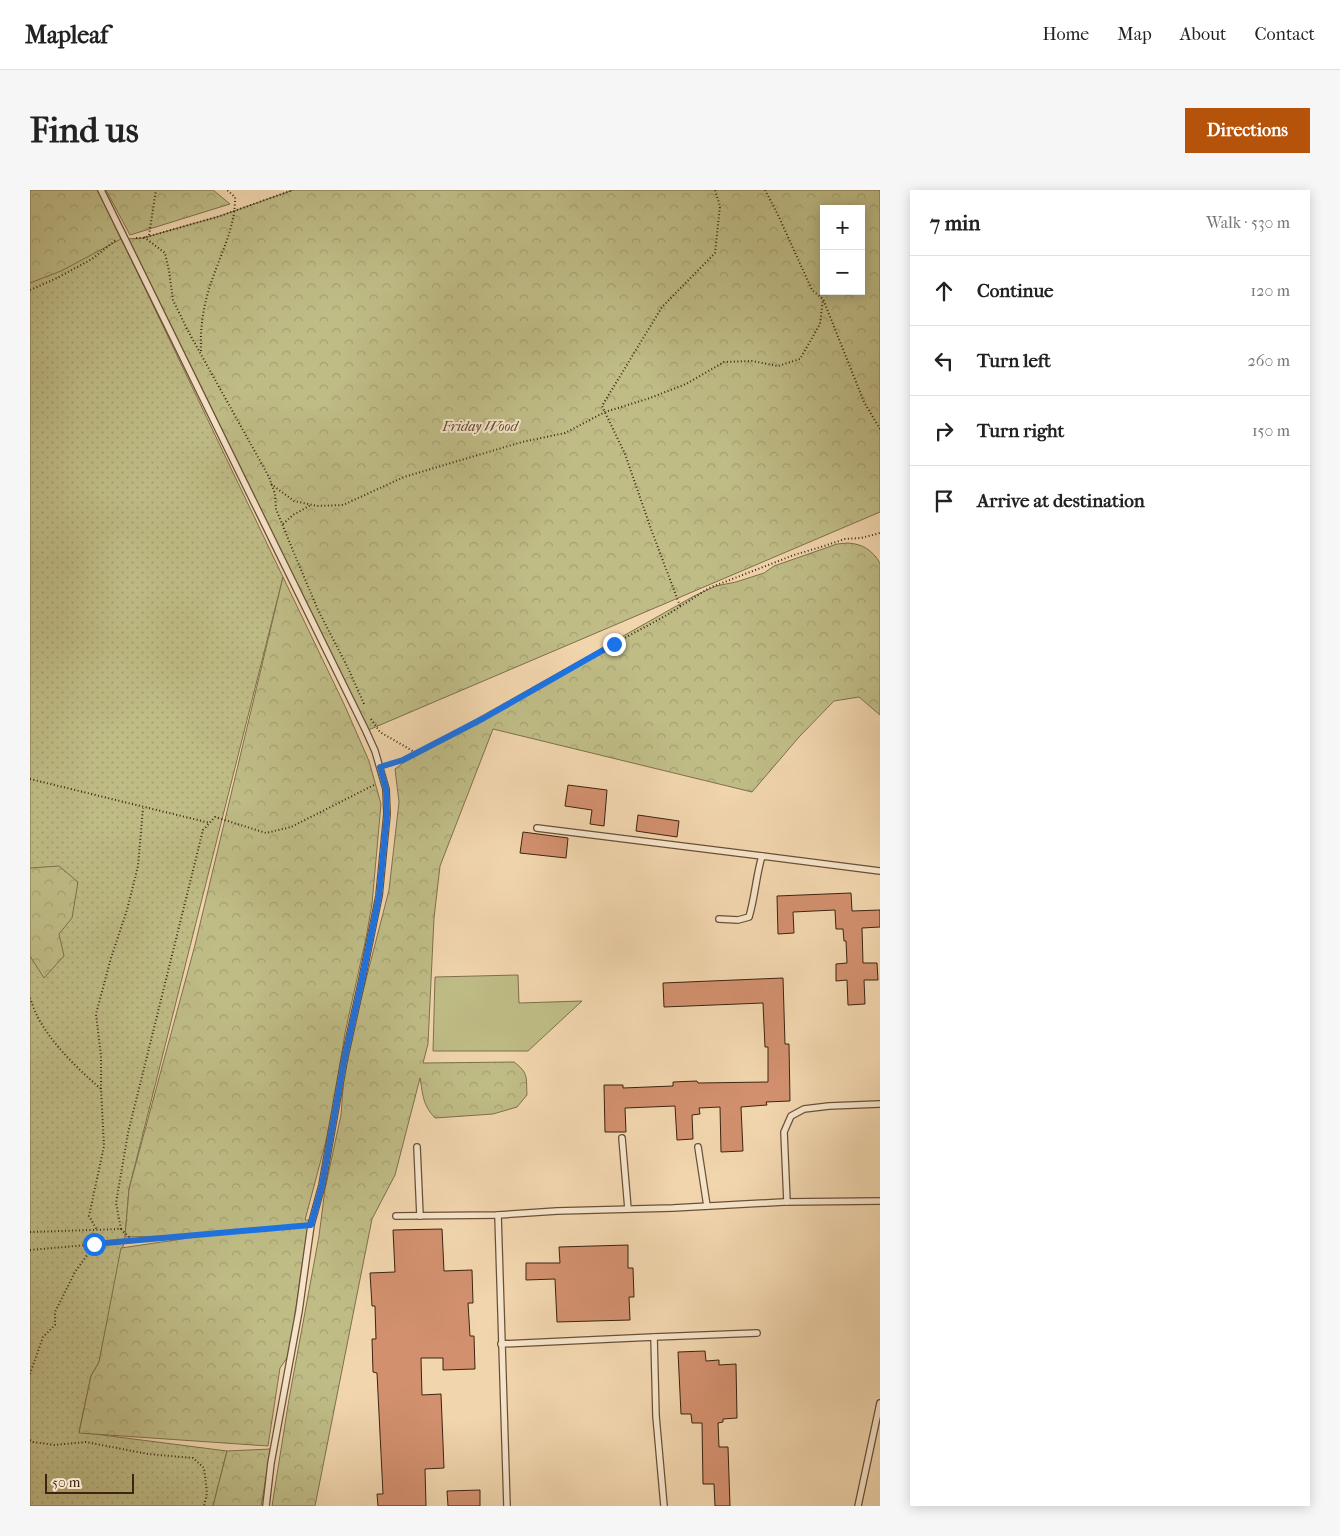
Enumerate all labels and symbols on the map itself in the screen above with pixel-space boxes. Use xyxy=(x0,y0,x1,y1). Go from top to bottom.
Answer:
park label: Friday Wood xyxy=(441,418,519,435)
route end xyxy=(603,633,626,656)
route start xyxy=(83,1233,106,1256)
scale bar xyxy=(45,1471,134,1494)

